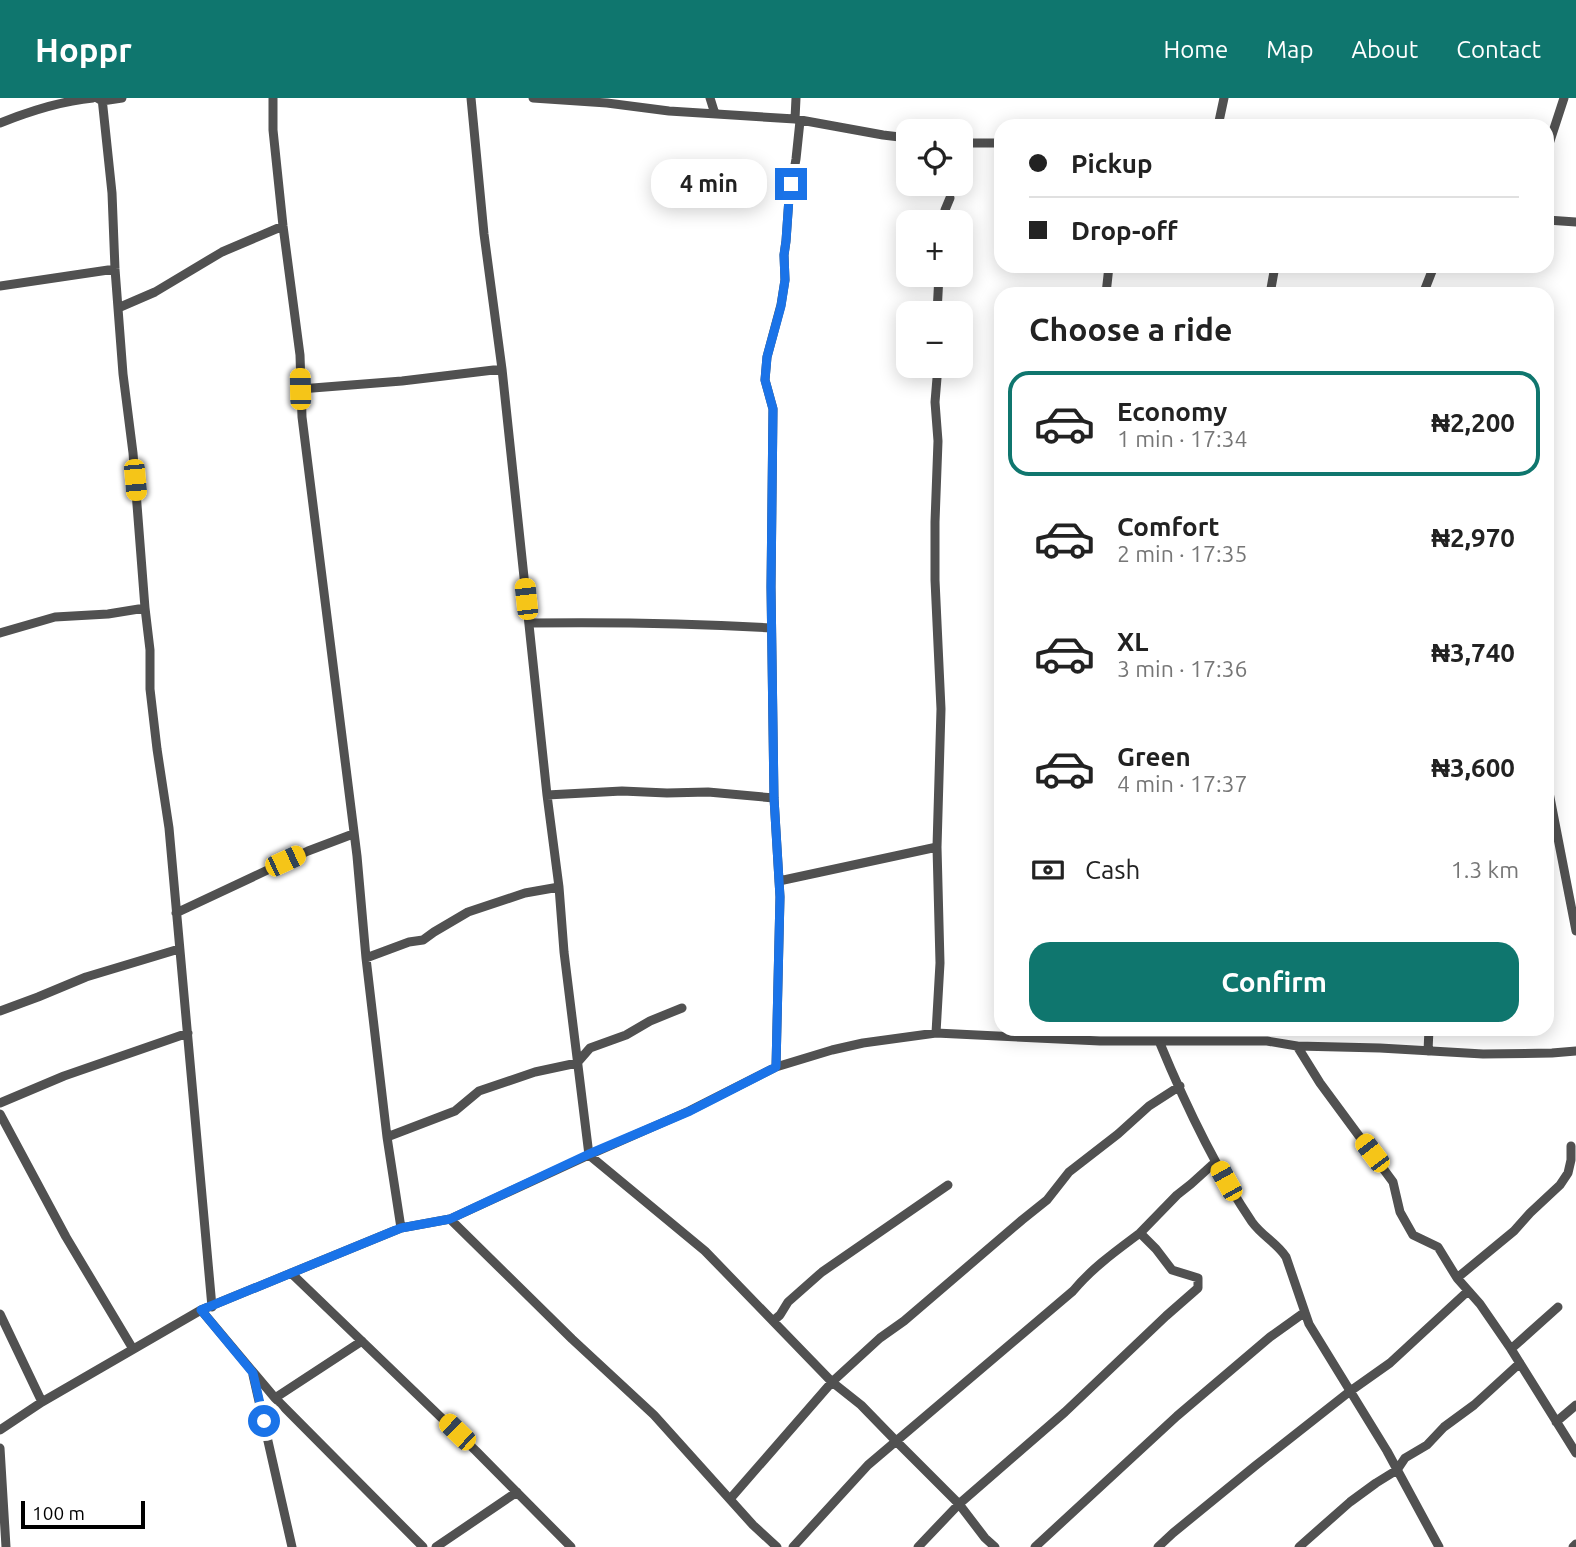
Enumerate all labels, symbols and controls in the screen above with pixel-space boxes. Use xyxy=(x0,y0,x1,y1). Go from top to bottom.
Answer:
text: Hoppr xyxy=(35,31,132,68)
text: Home xyxy=(1163,36,1228,63)
text: Map xyxy=(1266,36,1313,63)
text: About xyxy=(1351,36,1418,63)
text: Contact xyxy=(1456,36,1541,63)
map controls xyxy=(896,119,973,378)
button: locate xyxy=(896,119,973,196)
text: Pickup xyxy=(1071,149,1153,178)
callout: 4 min xyxy=(651,160,766,208)
route end xyxy=(775,168,807,200)
text: 4 min xyxy=(680,171,738,196)
button: + xyxy=(896,210,973,287)
text: Drop-off xyxy=(1071,216,1178,245)
button: − xyxy=(896,301,973,378)
text: Choose a ride xyxy=(1029,311,1232,347)
car xyxy=(290,368,311,410)
icon: car xyxy=(1033,392,1096,455)
text: Economy xyxy=(1117,397,1227,426)
text: ₦2,200 xyxy=(1431,408,1515,437)
text: 1 min · 17:34 xyxy=(1117,426,1248,451)
car xyxy=(123,458,148,502)
icon: car xyxy=(1033,507,1096,570)
text: Comfort xyxy=(1117,512,1220,541)
text: ₦2,970 xyxy=(1431,523,1515,552)
text: 2 min · 17:35 xyxy=(1117,541,1248,566)
car xyxy=(514,577,539,621)
icon: car xyxy=(1033,622,1096,685)
text: XL xyxy=(1117,627,1148,656)
text: ₦3,740 xyxy=(1431,638,1515,667)
text: 3 min · 17:36 xyxy=(1117,656,1248,681)
icon: car xyxy=(1033,737,1096,800)
text: Green xyxy=(1117,742,1191,771)
text: ₦3,600 xyxy=(1431,753,1515,782)
text: 4 min · 17:37 xyxy=(1117,771,1248,796)
car xyxy=(262,843,309,879)
icon: cash xyxy=(1029,851,1067,889)
text: Cash xyxy=(1085,855,1140,884)
text: 1.3 km xyxy=(1451,857,1519,882)
button: Confirm xyxy=(1029,942,1519,1022)
car xyxy=(1351,1130,1394,1176)
car xyxy=(1207,1158,1246,1204)
route start xyxy=(248,1405,280,1437)
car xyxy=(435,1410,480,1454)
scale bar xyxy=(21,1498,145,1530)
text: 100 m xyxy=(32,1502,85,1524)

